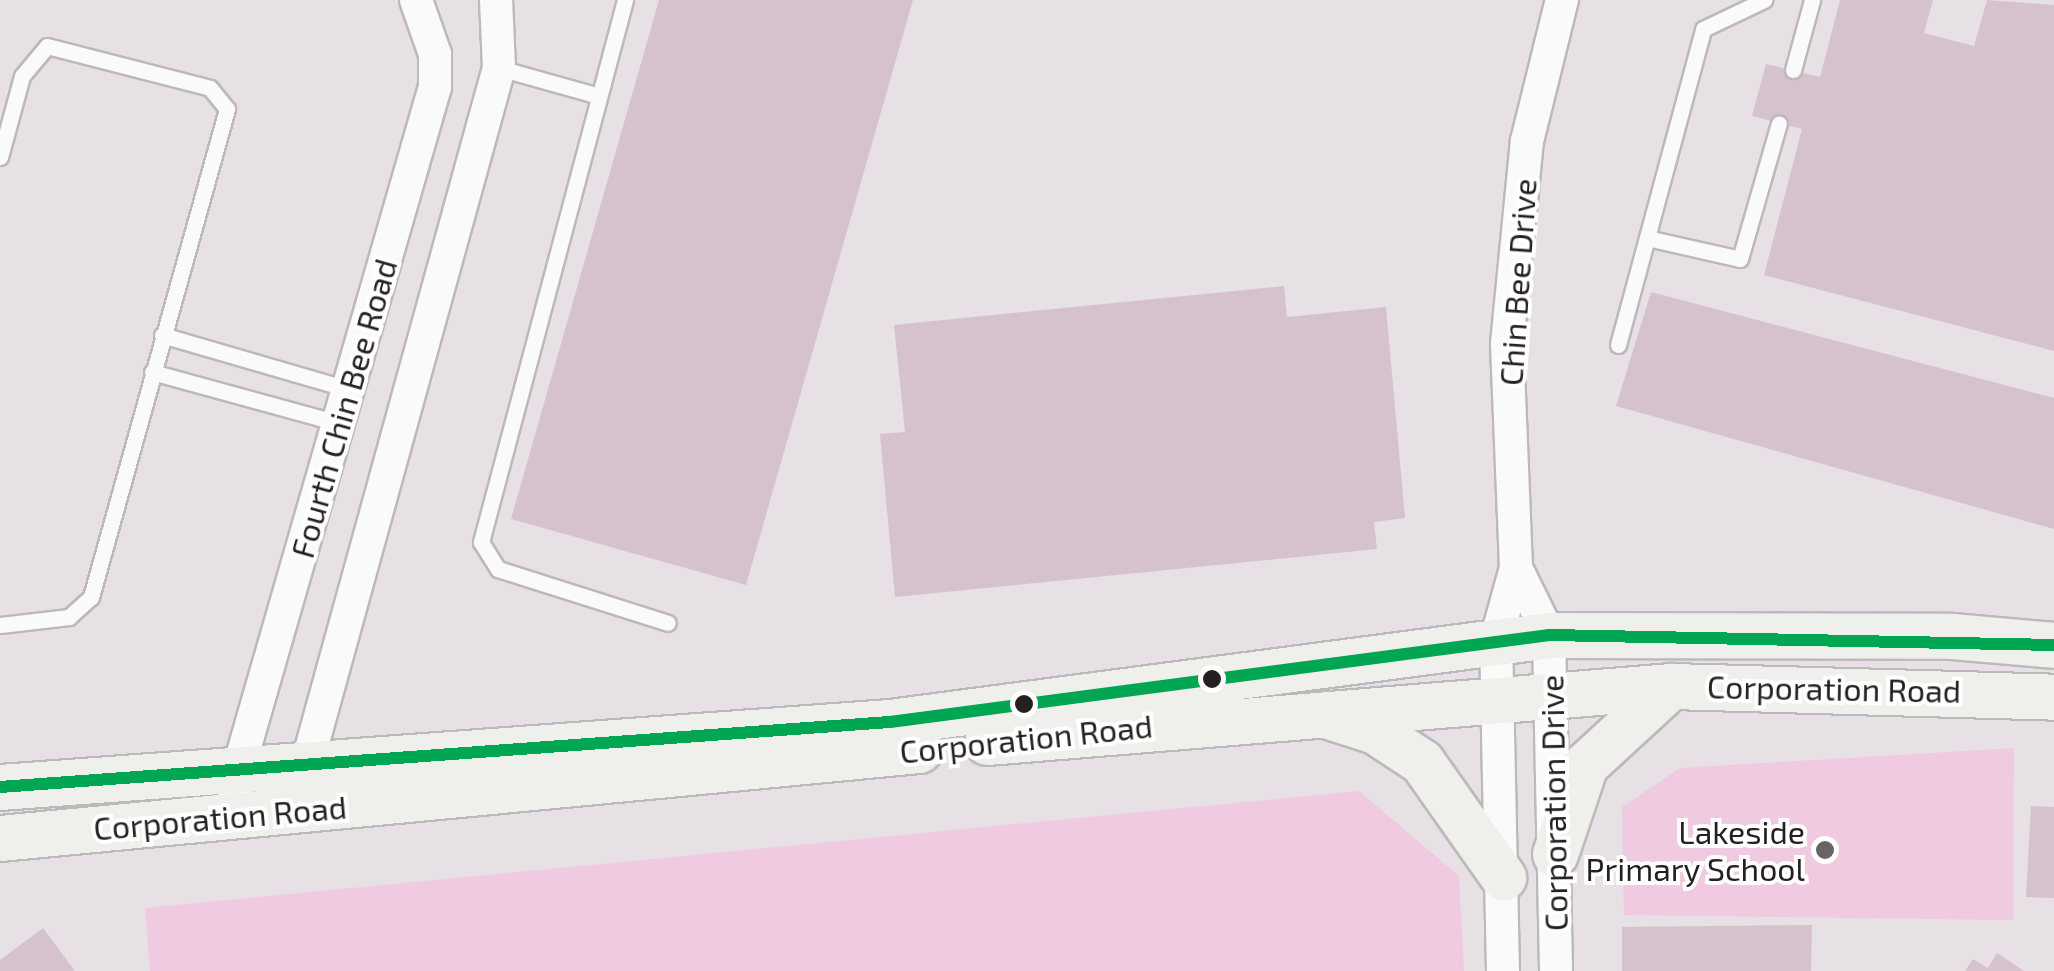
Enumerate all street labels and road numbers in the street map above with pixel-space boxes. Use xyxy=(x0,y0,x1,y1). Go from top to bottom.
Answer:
street label: Chin Bee Drive xyxy=(1491,177,1543,387)
street label: Fourth Chin Bee Road xyxy=(282,254,404,562)
street label: Corporation Road xyxy=(1707,667,1961,709)
street label: Corporation Drive xyxy=(1532,674,1574,932)
street label: Corporation Road xyxy=(898,706,1154,770)
street label: Corporation Road xyxy=(92,787,348,847)

